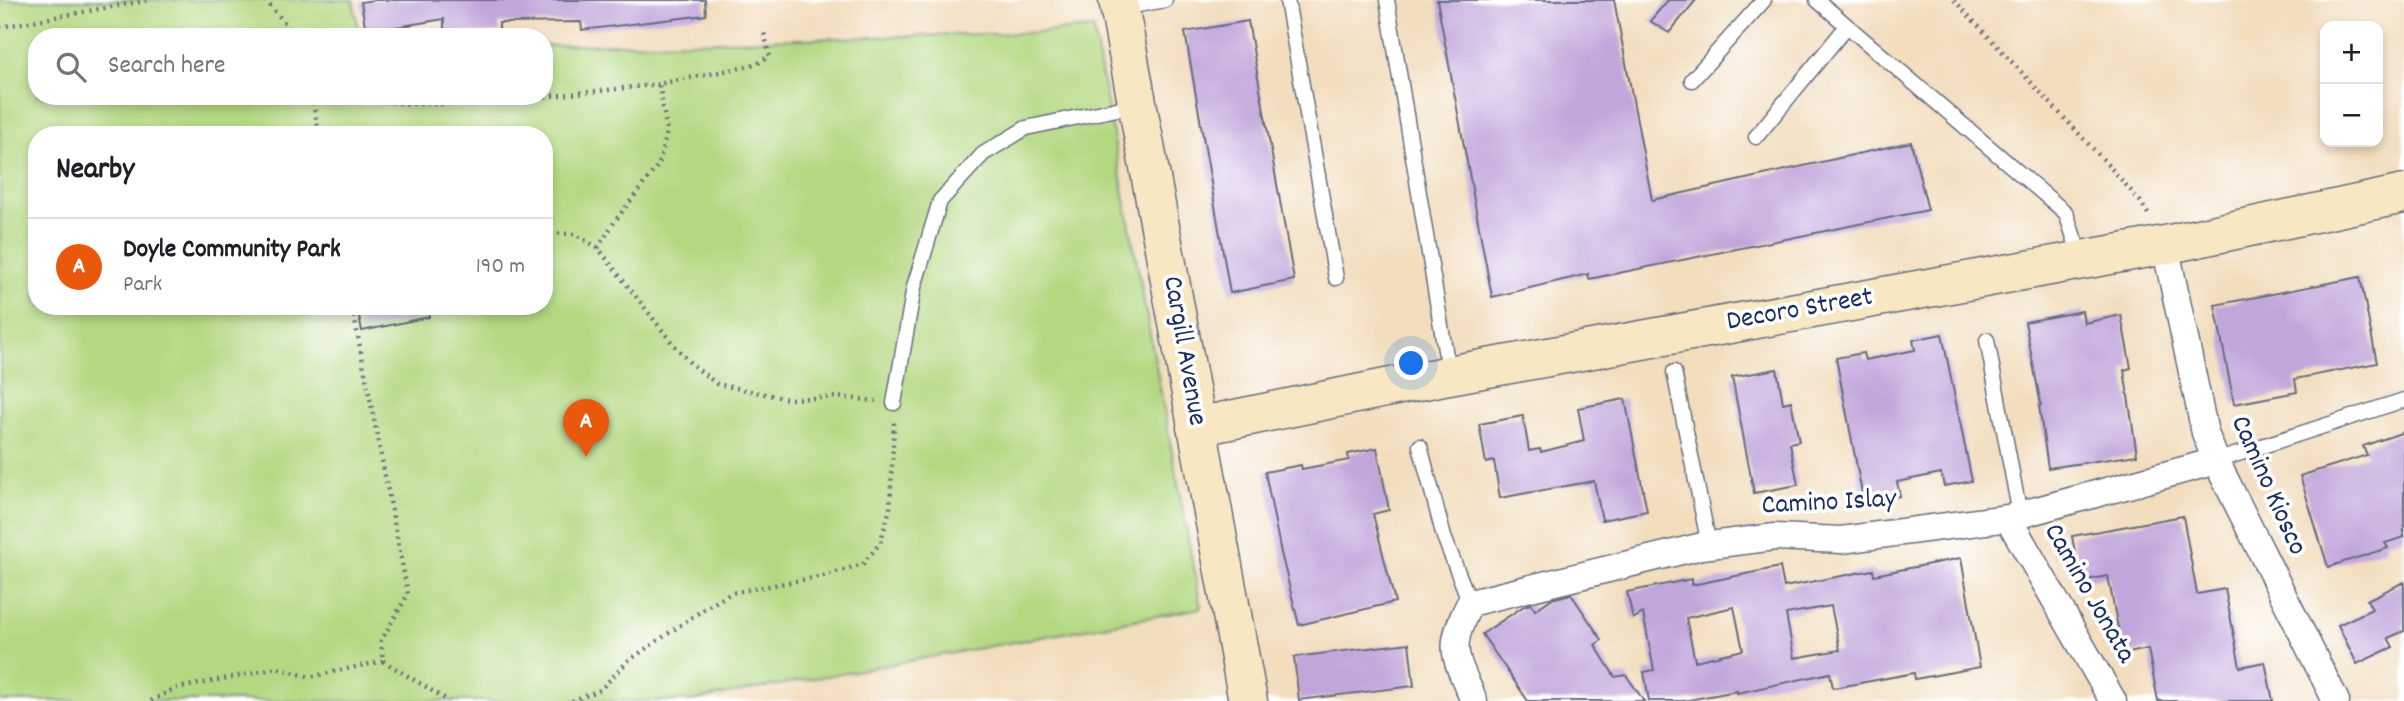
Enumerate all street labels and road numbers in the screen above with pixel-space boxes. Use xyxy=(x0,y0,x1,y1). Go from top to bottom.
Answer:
street label: Cargill Avenue xyxy=(1150,273,1216,429)
street label: Decoro Street xyxy=(1724,278,1876,344)
street label: Camino Kiosco xyxy=(2218,410,2316,562)
street label: Camino Islay xyxy=(1761,480,1898,527)
street label: Camino Jonata xyxy=(2032,517,2145,672)

